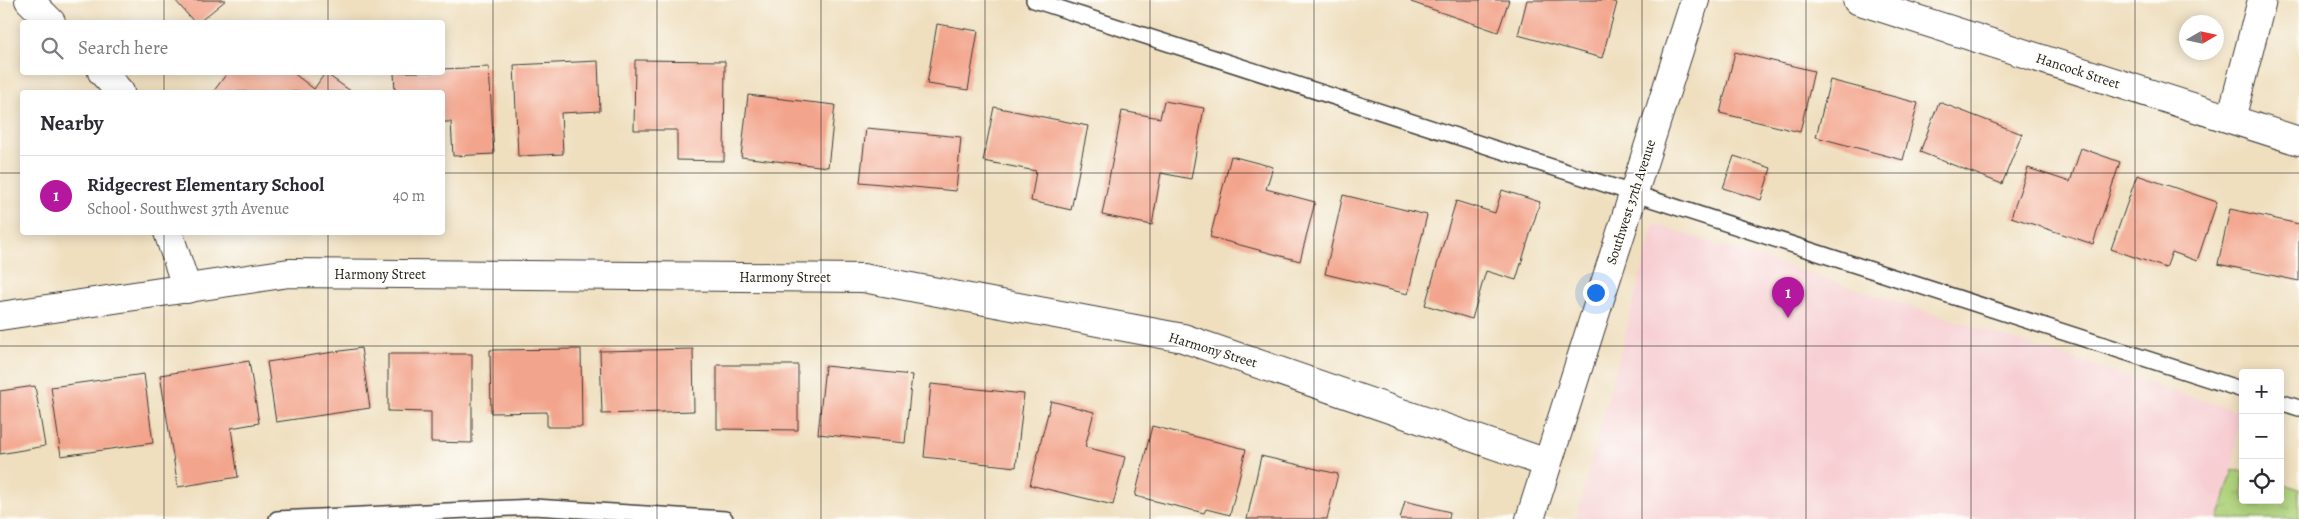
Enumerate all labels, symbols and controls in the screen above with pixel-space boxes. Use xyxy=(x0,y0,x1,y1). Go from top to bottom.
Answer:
north arrow xyxy=(2179,15,2224,60)
search box xyxy=(20,20,445,75)
icon: search xyxy=(38,34,66,62)
text: Search here xyxy=(78,35,168,61)
street label: Hancock Street xyxy=(2034,48,2123,94)
text: Nearby xyxy=(40,109,103,137)
street label: Southwest 37th Avenue xyxy=(1602,137,1660,267)
text: Ridgecrest Elementary School xyxy=(87,172,324,198)
text: 1 xyxy=(53,185,59,207)
text: 40 m xyxy=(393,185,425,207)
text: School · Southwest 37th Avenue xyxy=(87,198,289,220)
street label: Harmony Street xyxy=(334,265,426,284)
street label: Harmony Street xyxy=(739,268,831,287)
pin: 1 xyxy=(1772,277,1804,318)
your location xyxy=(1583,280,1609,306)
street label: Harmony Street xyxy=(1166,328,1260,373)
map controls xyxy=(2239,369,2284,504)
button: + xyxy=(2239,369,2284,414)
button: − xyxy=(2239,414,2284,459)
button: locate xyxy=(2239,459,2284,504)

